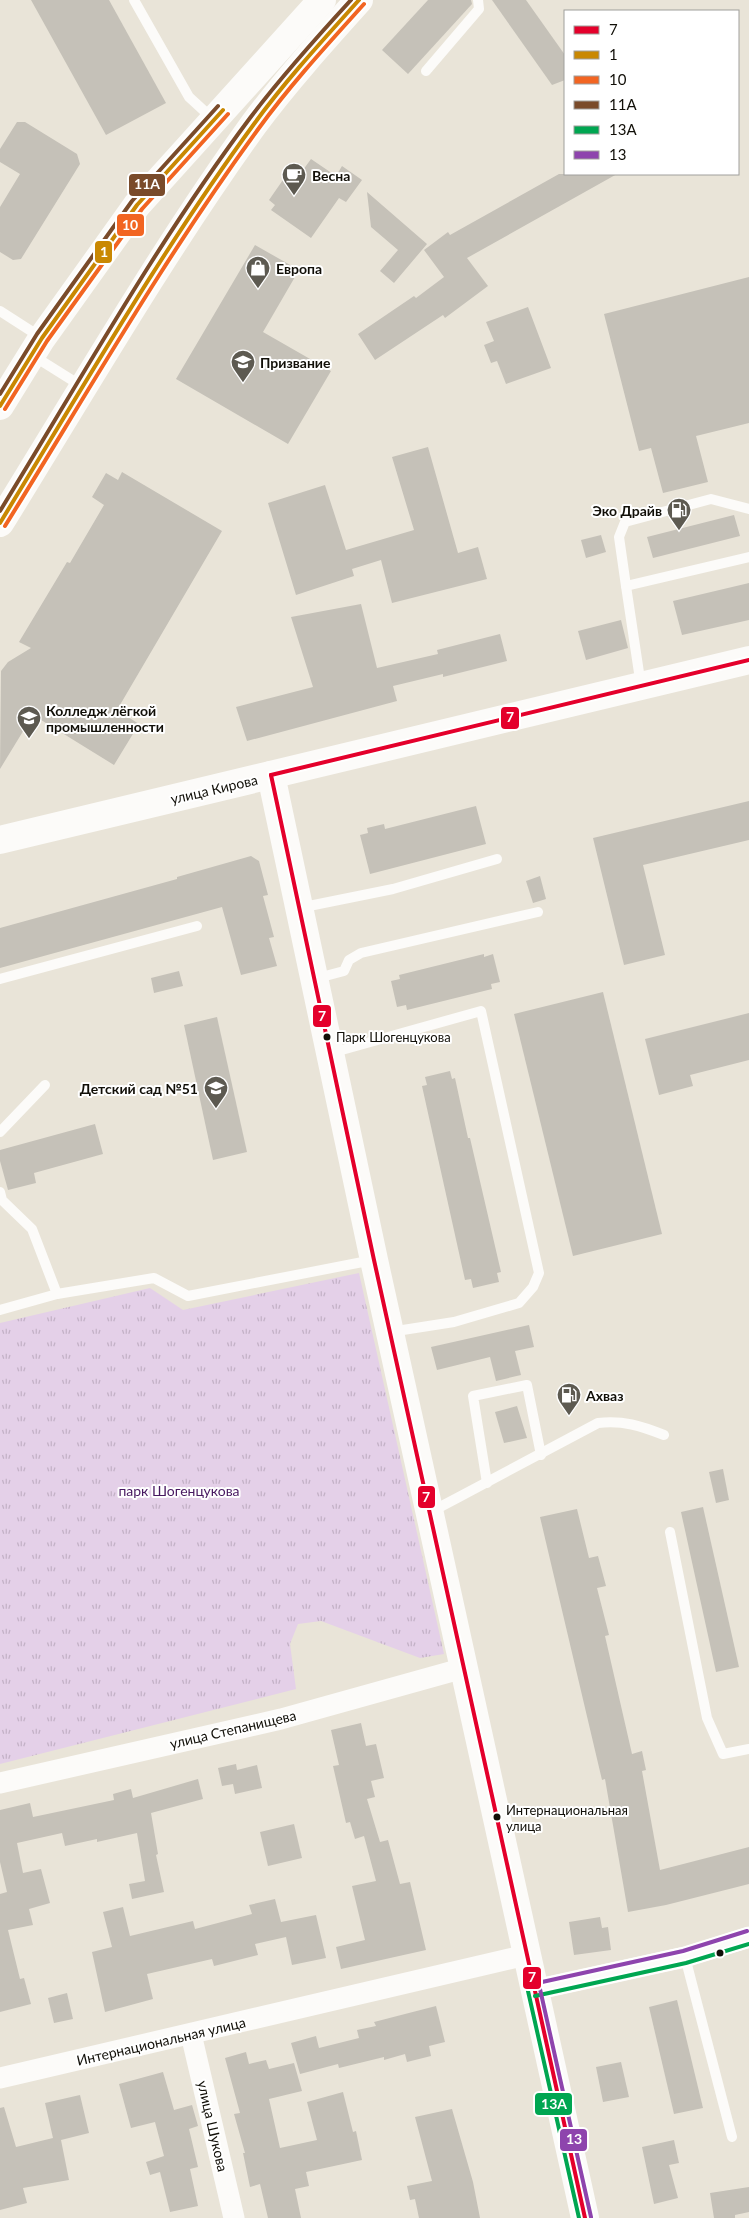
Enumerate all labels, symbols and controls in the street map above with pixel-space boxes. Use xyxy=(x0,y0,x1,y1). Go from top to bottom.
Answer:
legend xyxy=(564,10,739,175)
text: 7 xyxy=(609,20,618,38)
text: 1 xyxy=(609,45,618,63)
text: 10 xyxy=(609,70,627,88)
text: 11А xyxy=(609,95,637,113)
text: 13А xyxy=(609,120,637,138)
text: 13 xyxy=(609,145,626,163)
cafe icon: Весна xyxy=(281,162,307,196)
place label: Весна xyxy=(312,167,350,184)
line badge: 11А xyxy=(128,173,166,197)
text: 11А xyxy=(134,175,160,192)
line badge: 10 xyxy=(116,213,145,237)
text: 10 xyxy=(122,216,138,233)
line badge: 1 xyxy=(94,240,113,264)
text: 1 xyxy=(100,243,108,260)
shop icon: Европа xyxy=(245,255,271,289)
place label: Европа xyxy=(276,260,322,277)
school or university icon: Призвание xyxy=(230,349,256,383)
place label: Призвание xyxy=(260,354,331,371)
fuel station icon: Эко Драйв xyxy=(666,497,692,531)
place label: Эко Драйв xyxy=(593,502,662,519)
place label: Колледж лёгкой промышленности xyxy=(46,702,164,735)
school or university icon: Колледж лёгкой промышленности xyxy=(16,705,42,739)
line badge: 7 xyxy=(500,706,520,730)
text: 7 xyxy=(506,708,514,725)
street label: улица Кирова xyxy=(169,771,259,807)
line badge: 7 xyxy=(312,1004,332,1028)
text: 7 xyxy=(318,1007,326,1024)
place label: Парк Шогенцукова xyxy=(336,1029,451,1045)
marker: Парк Шогенцукова xyxy=(322,1032,332,1042)
school or university icon: Детский сад №51 xyxy=(203,1075,229,1109)
place label: Детский сад №51 xyxy=(80,1080,198,1097)
fuel station icon: Ахваз xyxy=(556,1382,582,1416)
place label: Ахваз xyxy=(585,1387,623,1404)
park label: парк Шогенцукова xyxy=(118,1482,240,1499)
line badge: 7 xyxy=(417,1485,436,1509)
text: 7 xyxy=(422,1488,430,1505)
street label: улица Степанищева xyxy=(168,1706,298,1752)
place label: Интернациональная улица xyxy=(506,1802,628,1834)
marker: Интернациональная улица xyxy=(492,1812,502,1822)
unlabelled marker xyxy=(715,1948,725,1958)
line badge: 7 xyxy=(522,1966,542,1990)
text: 7 xyxy=(528,1968,536,1985)
street label: Интернациональная улица xyxy=(75,2013,247,2069)
street label: улица Шукова xyxy=(194,2079,232,2173)
line badge: 13А xyxy=(534,2092,573,2116)
text: 13А xyxy=(541,2095,567,2112)
line badge: 13 xyxy=(559,2128,588,2152)
text: 13 xyxy=(566,2130,582,2147)

